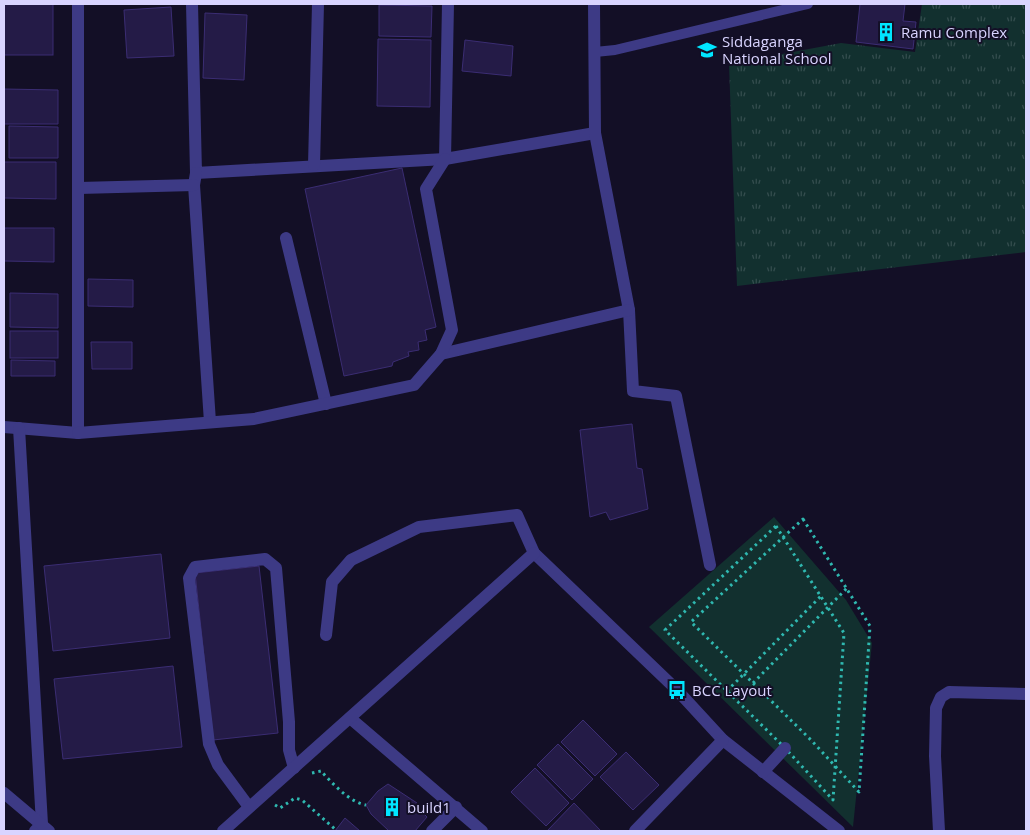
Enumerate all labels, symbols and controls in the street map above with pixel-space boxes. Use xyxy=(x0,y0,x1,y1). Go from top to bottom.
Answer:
building icon: Ramu Complex xyxy=(875,21,897,43)
place label: Ramu Complex xyxy=(901,22,1007,42)
place label: Siddaganga National School xyxy=(722,31,831,68)
school or university icon: Siddaganga National School xyxy=(696,39,718,61)
bus stop icon: BCC Layout xyxy=(666,679,688,701)
place label: BCC Layout xyxy=(692,680,772,700)
building icon: build1 xyxy=(381,796,403,818)
place label: build1 xyxy=(407,797,451,817)

